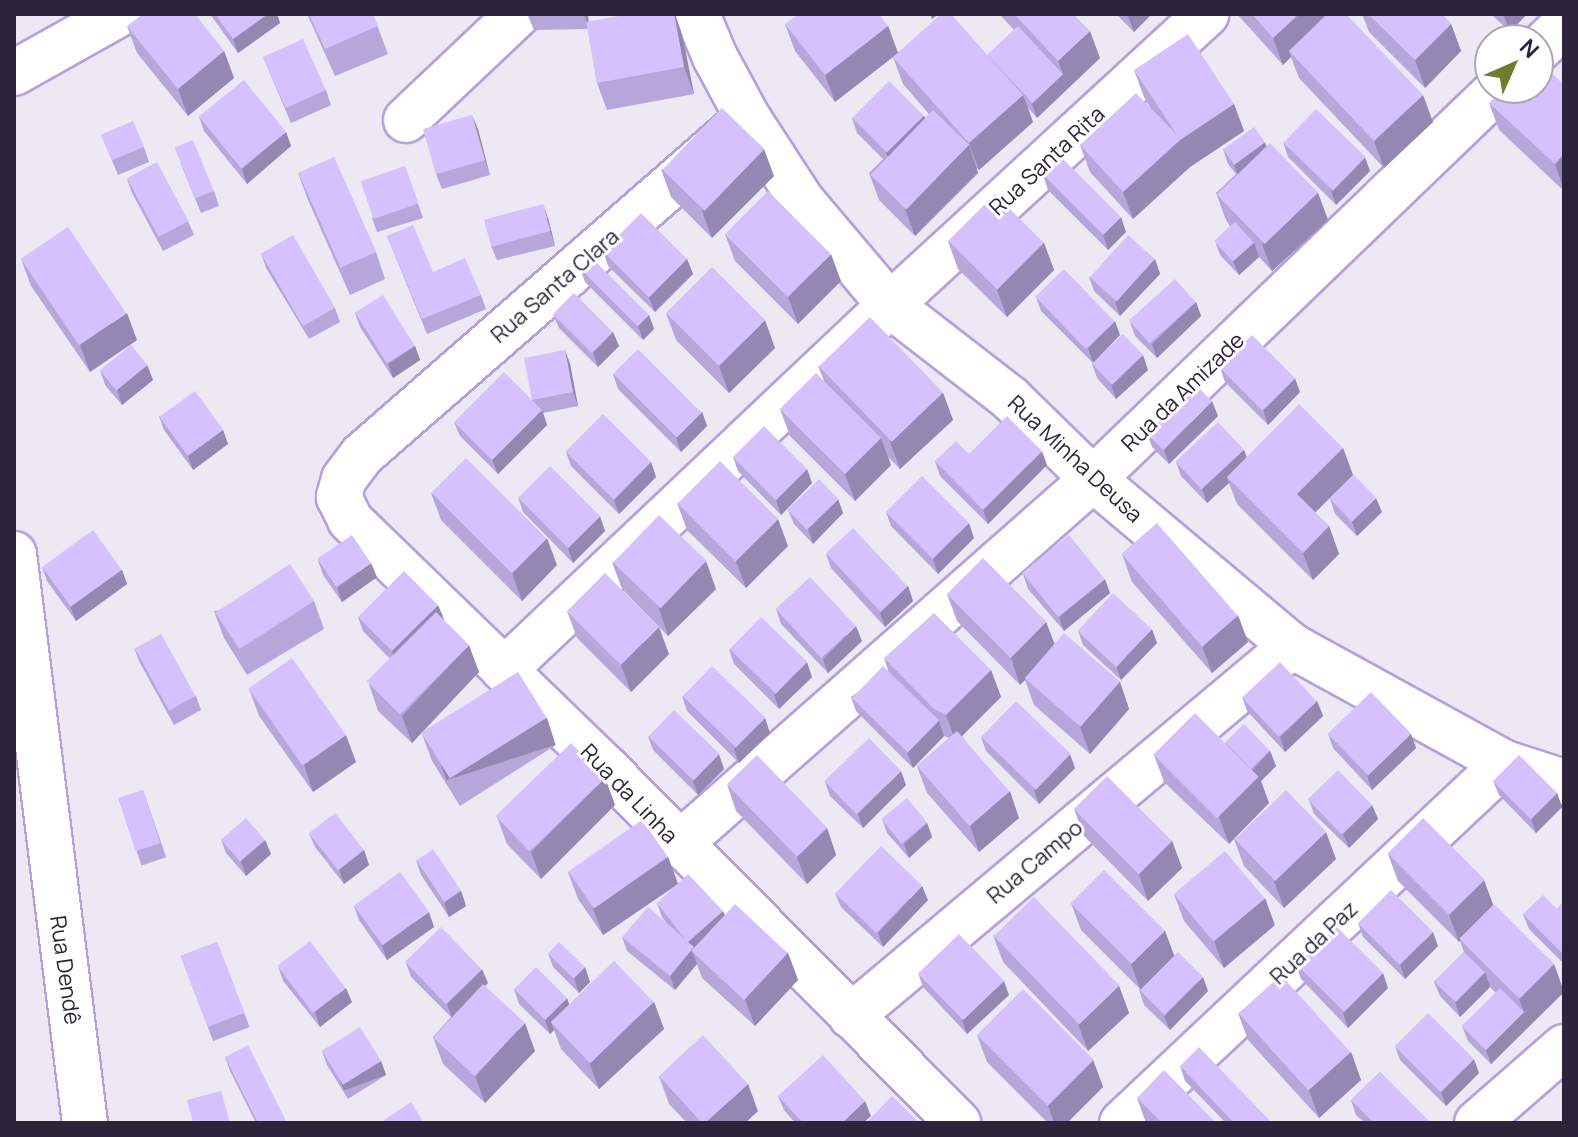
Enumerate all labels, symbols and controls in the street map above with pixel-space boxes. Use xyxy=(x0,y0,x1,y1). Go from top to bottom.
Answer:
north arrow xyxy=(1474,24,1554,104)
text: N xyxy=(1513,32,1546,65)
street label: Rua Santa Rita xyxy=(984,101,1110,221)
street label: Rua Santa Clara xyxy=(486,223,624,349)
street label: Rua da Amizade xyxy=(1116,327,1250,457)
street label: Rua Minha Deusa xyxy=(1002,390,1148,528)
street label: Rua da Linha xyxy=(575,739,683,849)
street label: Rua Campo xyxy=(982,815,1088,909)
street label: Rua da Paz xyxy=(1265,896,1363,990)
street label: Rua Dendê xyxy=(44,914,86,1026)

